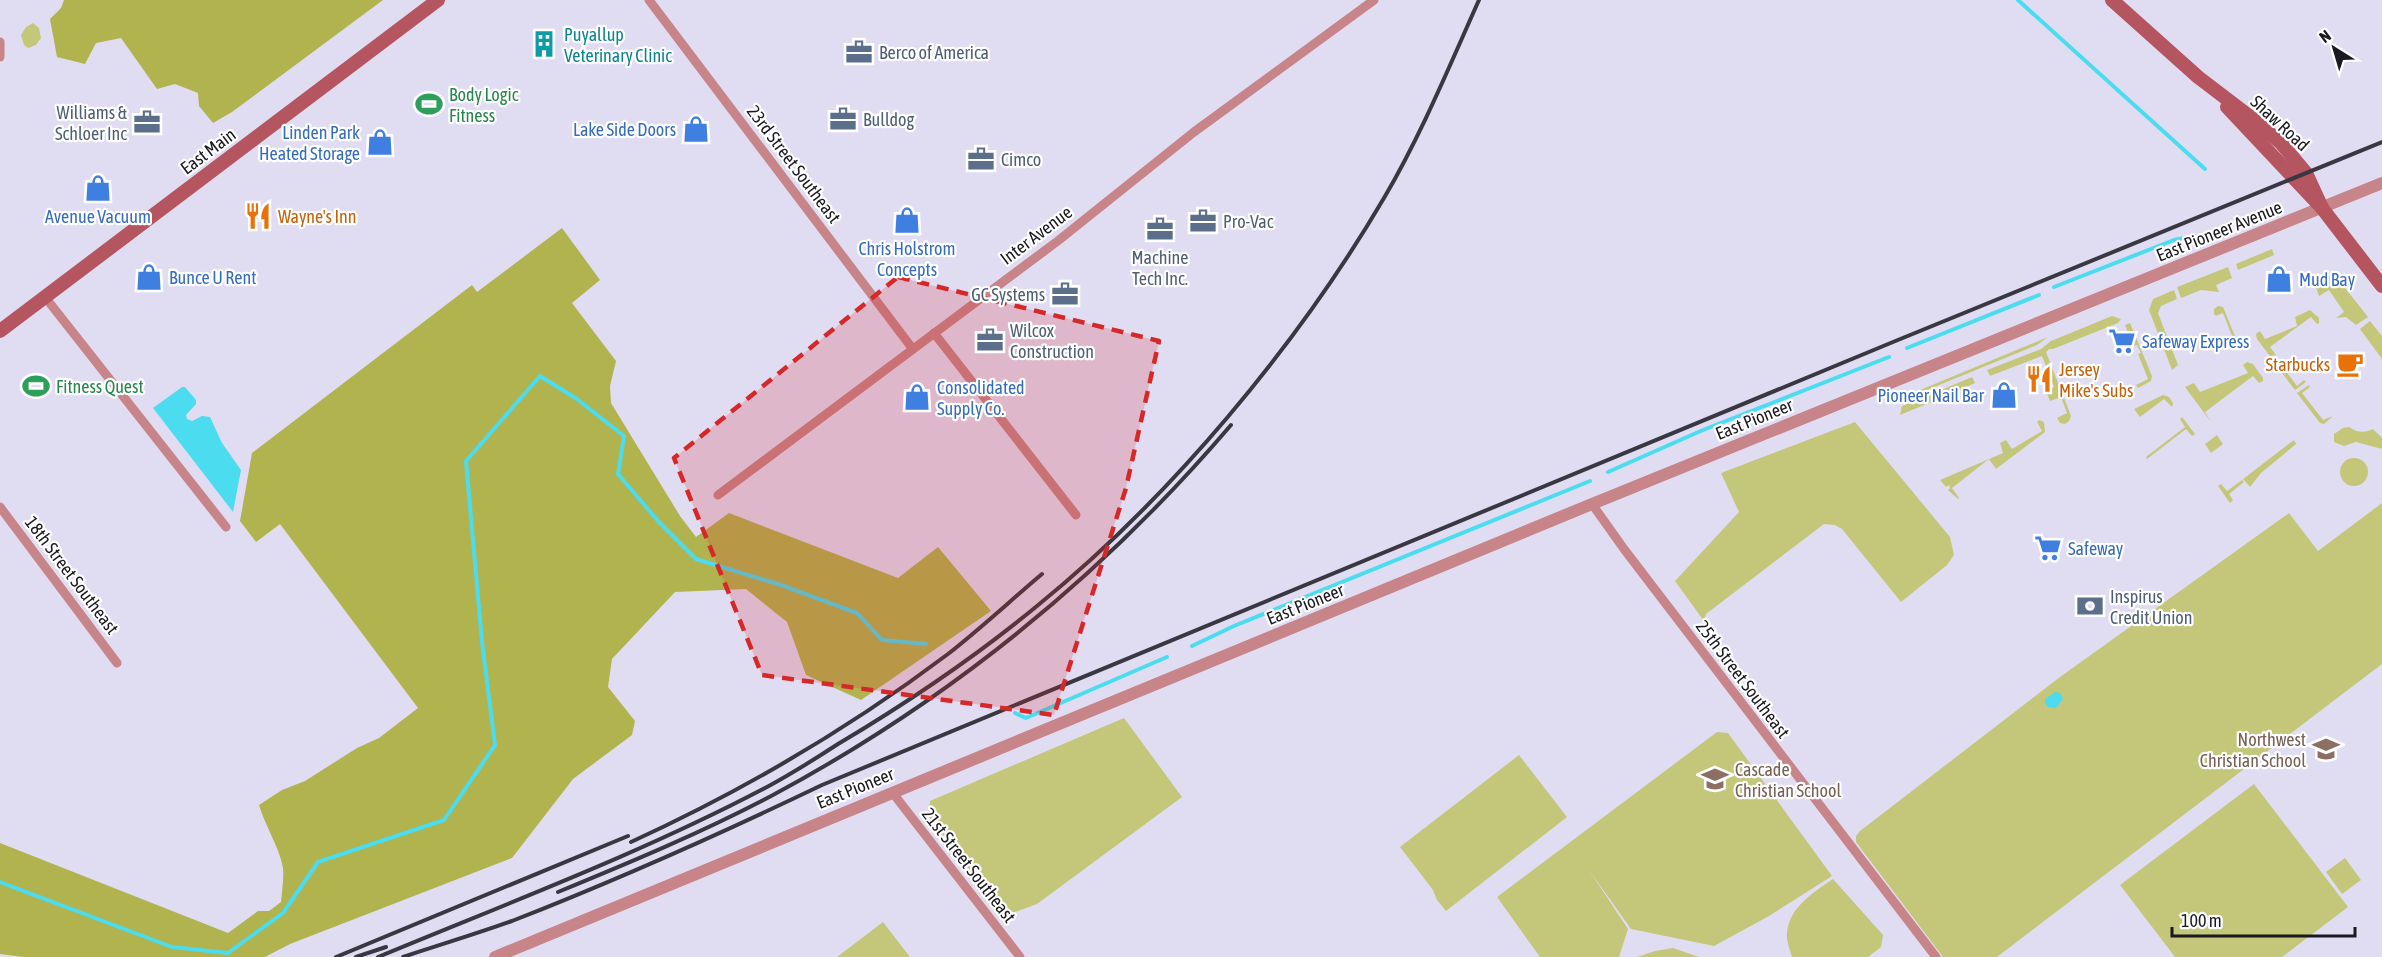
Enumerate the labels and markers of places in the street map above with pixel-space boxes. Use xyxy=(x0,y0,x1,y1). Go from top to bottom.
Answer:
place label: Puyallup Veterinary Clinic xyxy=(564,24,672,66)
building icon: Puyallup Veterinary Clinic xyxy=(529,29,559,59)
office icon: Berco of America xyxy=(844,37,874,67)
place label: Berco of America xyxy=(879,42,989,63)
place label: Body Logic Fitness xyxy=(449,84,519,126)
sports icon: Body Logic Fitness xyxy=(414,89,444,119)
place label: Williams & Schloer Inc xyxy=(55,102,128,144)
office icon: Bulldog xyxy=(828,104,858,134)
office icon: Williams & Schloer Inc xyxy=(132,107,162,137)
place label: Bulldog xyxy=(863,109,915,130)
shop icon: Lake Side Doors xyxy=(681,114,711,144)
place label: Lake Side Doors xyxy=(573,119,676,140)
place label: Linden Park Heated Storage xyxy=(259,122,360,164)
shop icon: Linden Park Heated Storage xyxy=(365,127,395,157)
office icon: Cimco xyxy=(966,144,996,174)
place label: Cimco xyxy=(1001,149,1041,170)
shop icon: Avenue Vacuum xyxy=(83,173,113,203)
restaurant icon: Wayne's Inn xyxy=(243,201,273,231)
shop icon: Chris Holstrom Concepts xyxy=(892,205,922,235)
place label: Avenue Vacuum xyxy=(45,206,151,227)
place label: Wayne's Inn xyxy=(278,206,356,227)
office icon: Pro-Vac xyxy=(1188,206,1218,236)
place label: Pro-Vac xyxy=(1223,211,1274,232)
office icon: Machine Tech Inc. xyxy=(1145,214,1175,244)
place label: Chris Holstrom Concepts xyxy=(858,238,956,280)
place label: Machine Tech Inc. xyxy=(1132,247,1188,289)
shop icon: Bunce U Rent xyxy=(134,262,164,292)
shop icon: Mud Bay xyxy=(2264,264,2294,294)
place label: Bunce U Rent xyxy=(169,267,256,288)
place label: Mud Bay xyxy=(2299,269,2355,290)
office icon: GC Systems xyxy=(1050,279,1080,309)
place label: GC Systems xyxy=(971,284,1045,305)
place label: Wilcox Construction xyxy=(1010,320,1094,362)
office icon: Wilcox Construction xyxy=(975,325,1005,355)
supermarket icon: Safeway Express xyxy=(2107,326,2137,356)
place label: Safeway Express xyxy=(2142,331,2249,352)
cafe icon: Starbucks xyxy=(2335,349,2365,379)
place label: Starbucks xyxy=(2265,354,2330,375)
place label: Jersey Mike's Subs xyxy=(2059,359,2133,401)
restaurant icon: Jersey Mike's Subs xyxy=(2024,364,2054,394)
sports icon: Fitness Quest xyxy=(21,371,51,401)
place label: Fitness Quest xyxy=(56,376,144,397)
place label: Consolidated Supply Co. xyxy=(937,377,1025,419)
shop icon: Pioneer Nail Bar xyxy=(1989,380,2019,410)
shop icon: Consolidated Supply Co. xyxy=(902,382,932,412)
place label: Pioneer Nail Bar xyxy=(1878,385,1985,406)
supermarket icon: Safeway xyxy=(2033,533,2063,563)
place label: Safeway xyxy=(2068,538,2123,559)
place label: Inspirus Credit Union xyxy=(2110,586,2193,628)
bank icon: Inspirus Credit Union xyxy=(2075,591,2105,621)
place label: Northwest Christian School xyxy=(2200,729,2306,771)
school or university icon: Northwest Christian School xyxy=(2311,734,2341,764)
place label: Cascade Christian School xyxy=(1735,759,1841,801)
school or university icon: Cascade Christian School xyxy=(1700,764,1730,794)

